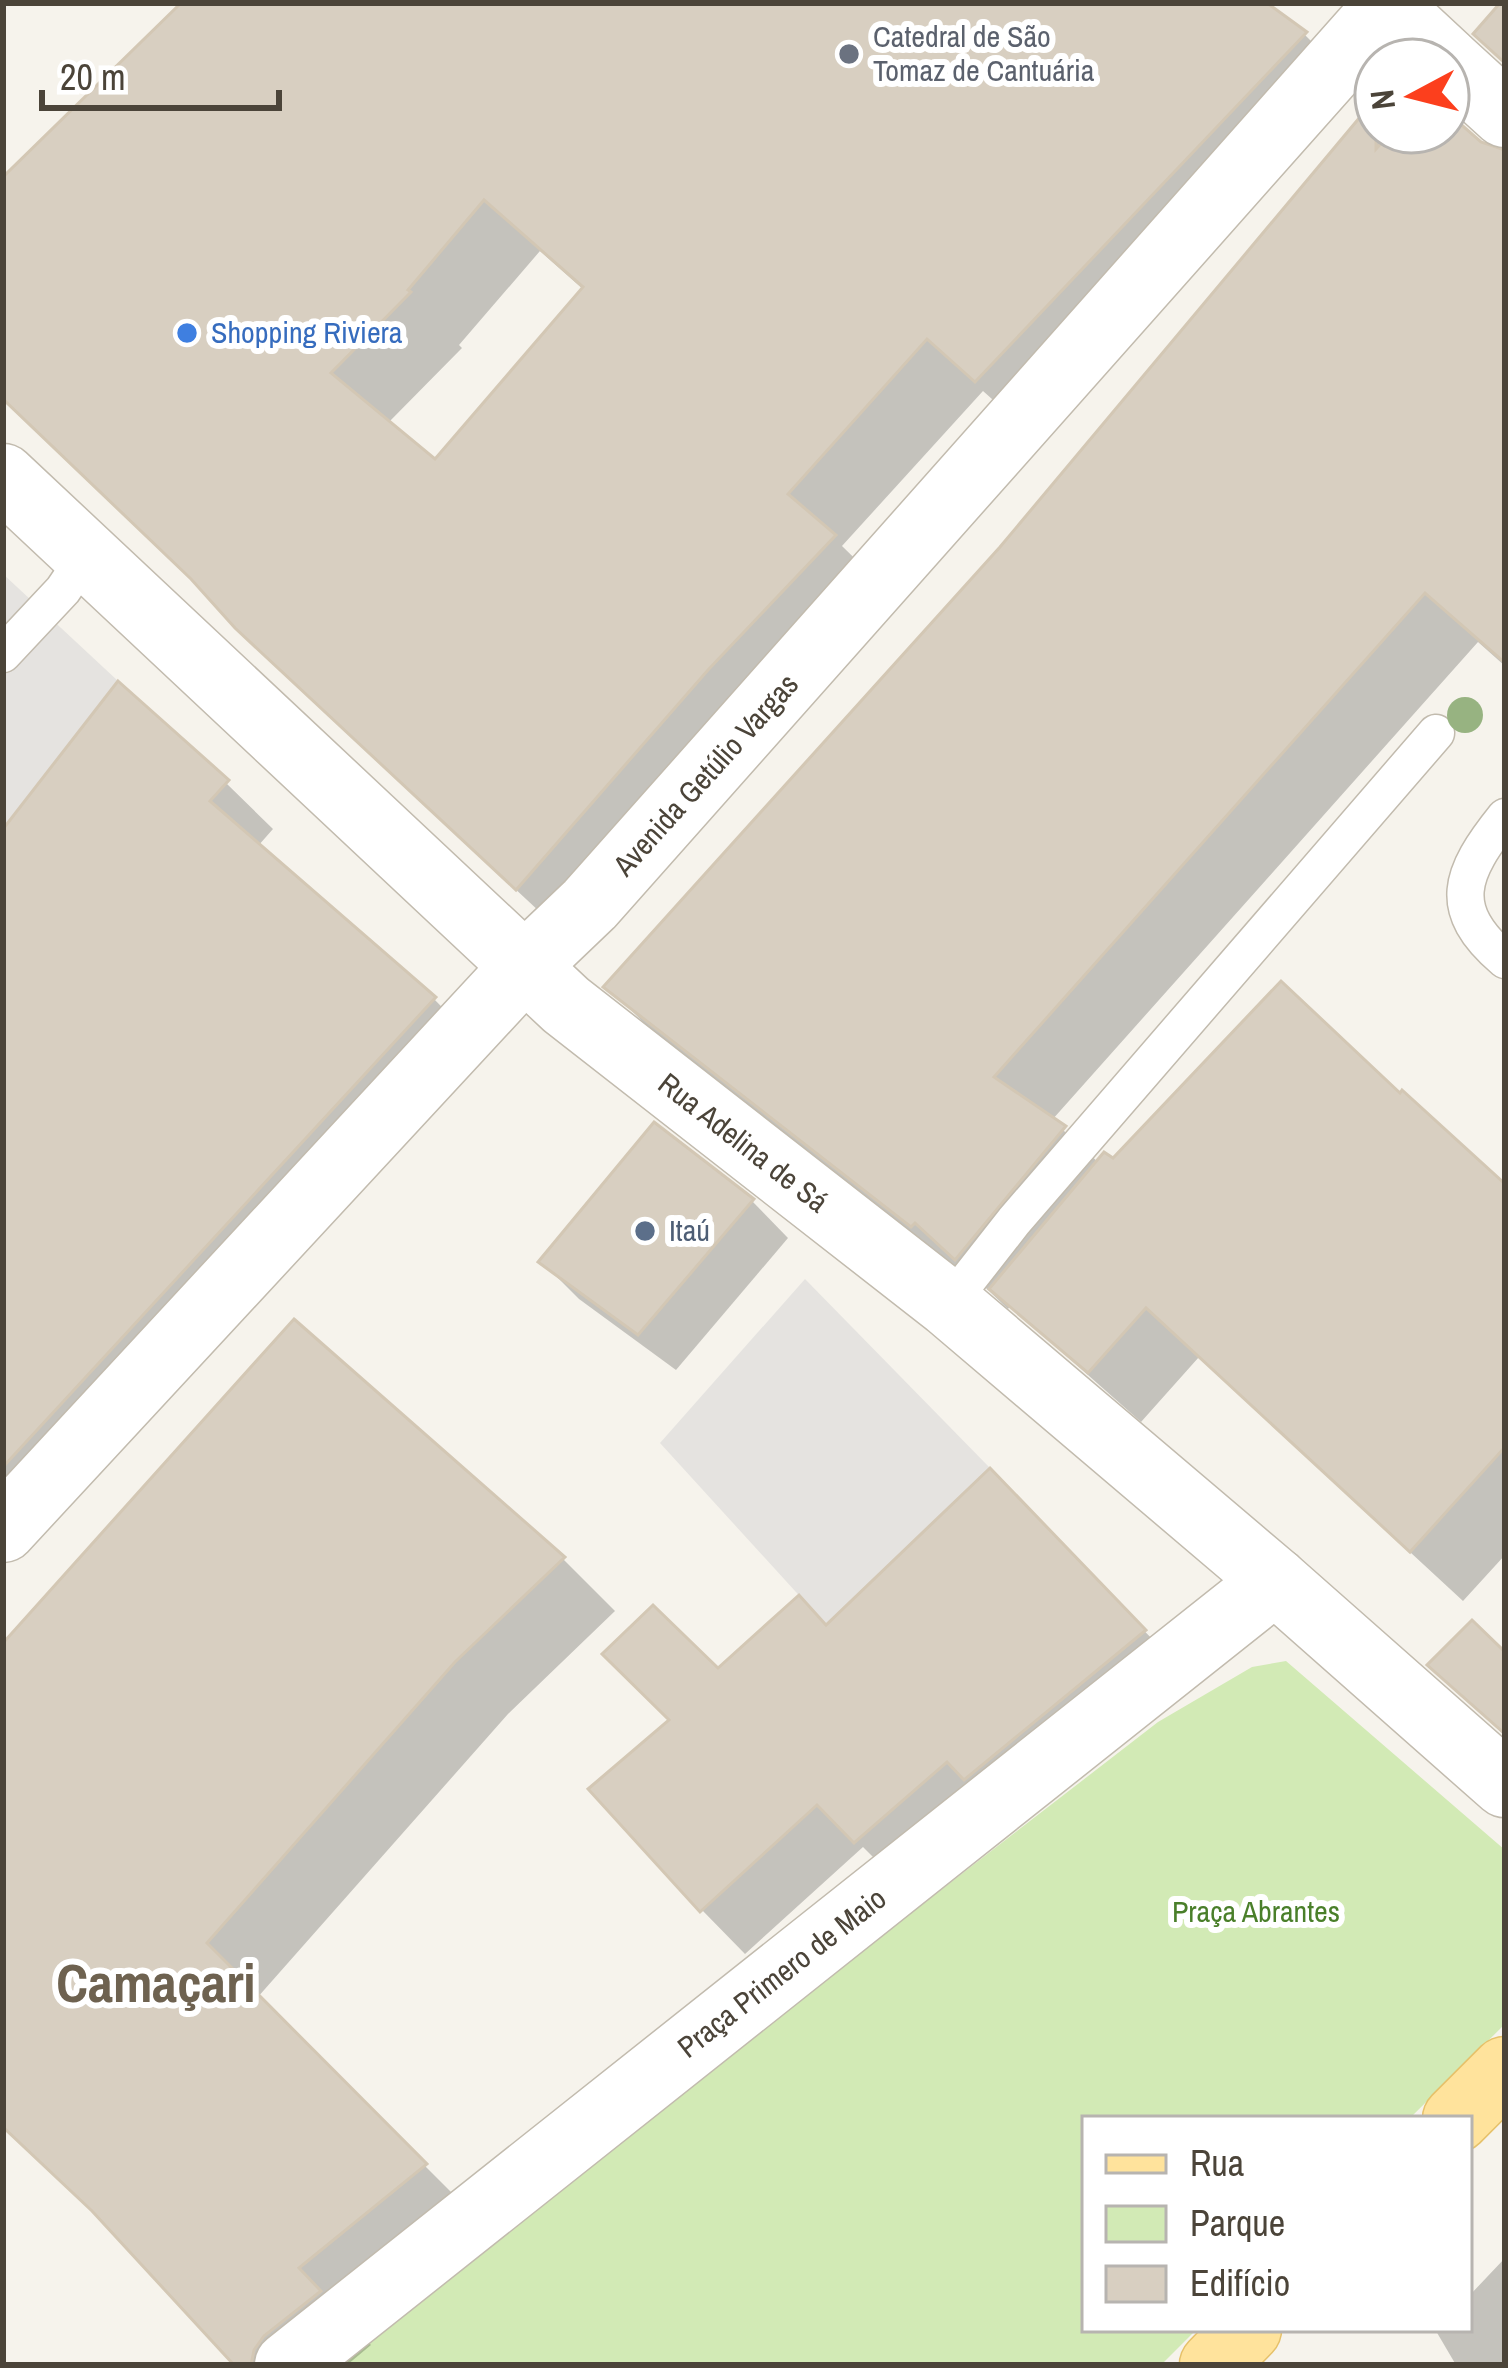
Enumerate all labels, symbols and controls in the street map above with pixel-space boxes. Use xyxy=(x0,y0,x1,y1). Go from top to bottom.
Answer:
place label: Catedral de São Tomaz de Cantuária xyxy=(873,16,1095,90)
scale bar xyxy=(42,36,279,110)
north arrow xyxy=(1352,36,1472,156)
marker: Catedral de São Tomaz de Cantuária xyxy=(836,41,862,67)
text: 20 m xyxy=(60,53,126,101)
text: N xyxy=(1359,87,1405,112)
place label: Shopping Riviera xyxy=(211,312,403,352)
marker: Shopping Riviera xyxy=(174,320,200,346)
street label: Avenida Getúlio Vargas xyxy=(603,665,807,885)
street label: Rua Adelina de Sá xyxy=(650,1063,837,1221)
place label: Itaú xyxy=(669,1210,710,1250)
marker: Itaú xyxy=(632,1218,658,1244)
street label: Praça Primero de Maio xyxy=(669,1878,894,2066)
park label: Praça Abrantes xyxy=(1172,1891,1340,1931)
district label: Camaçari xyxy=(56,1946,256,2019)
legend xyxy=(1082,2116,1472,2332)
text: Rua xyxy=(1190,2139,1244,2187)
text: Parque xyxy=(1190,2199,1285,2247)
text: Edifício xyxy=(1190,2259,1290,2307)

